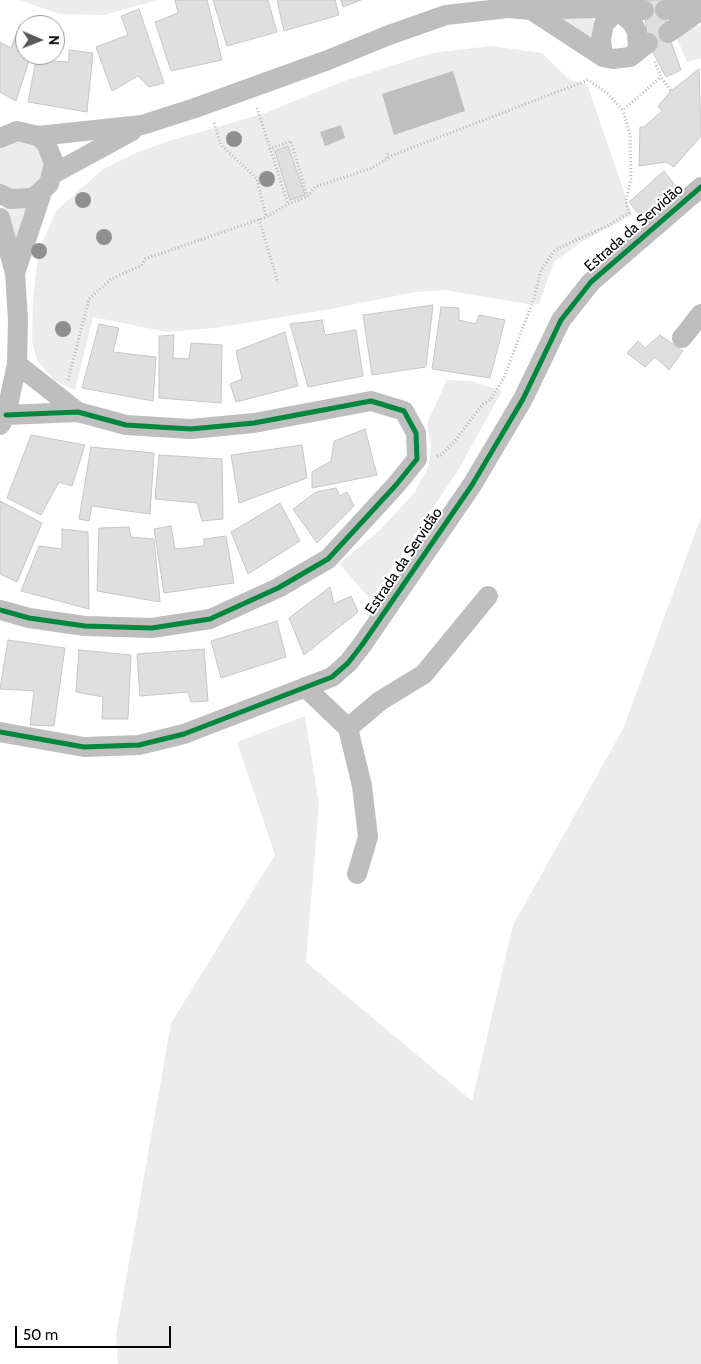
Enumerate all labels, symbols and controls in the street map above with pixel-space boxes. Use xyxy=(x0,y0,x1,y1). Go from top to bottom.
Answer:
north arrow xyxy=(15,15,65,65)
text: N xyxy=(45,35,63,45)
street label: Estrada da Servidão xyxy=(581,180,687,276)
street label: Estrada da Servidão xyxy=(362,504,446,618)
scale bar xyxy=(18,1316,174,1348)
text: 50 m xyxy=(23,1326,58,1344)

